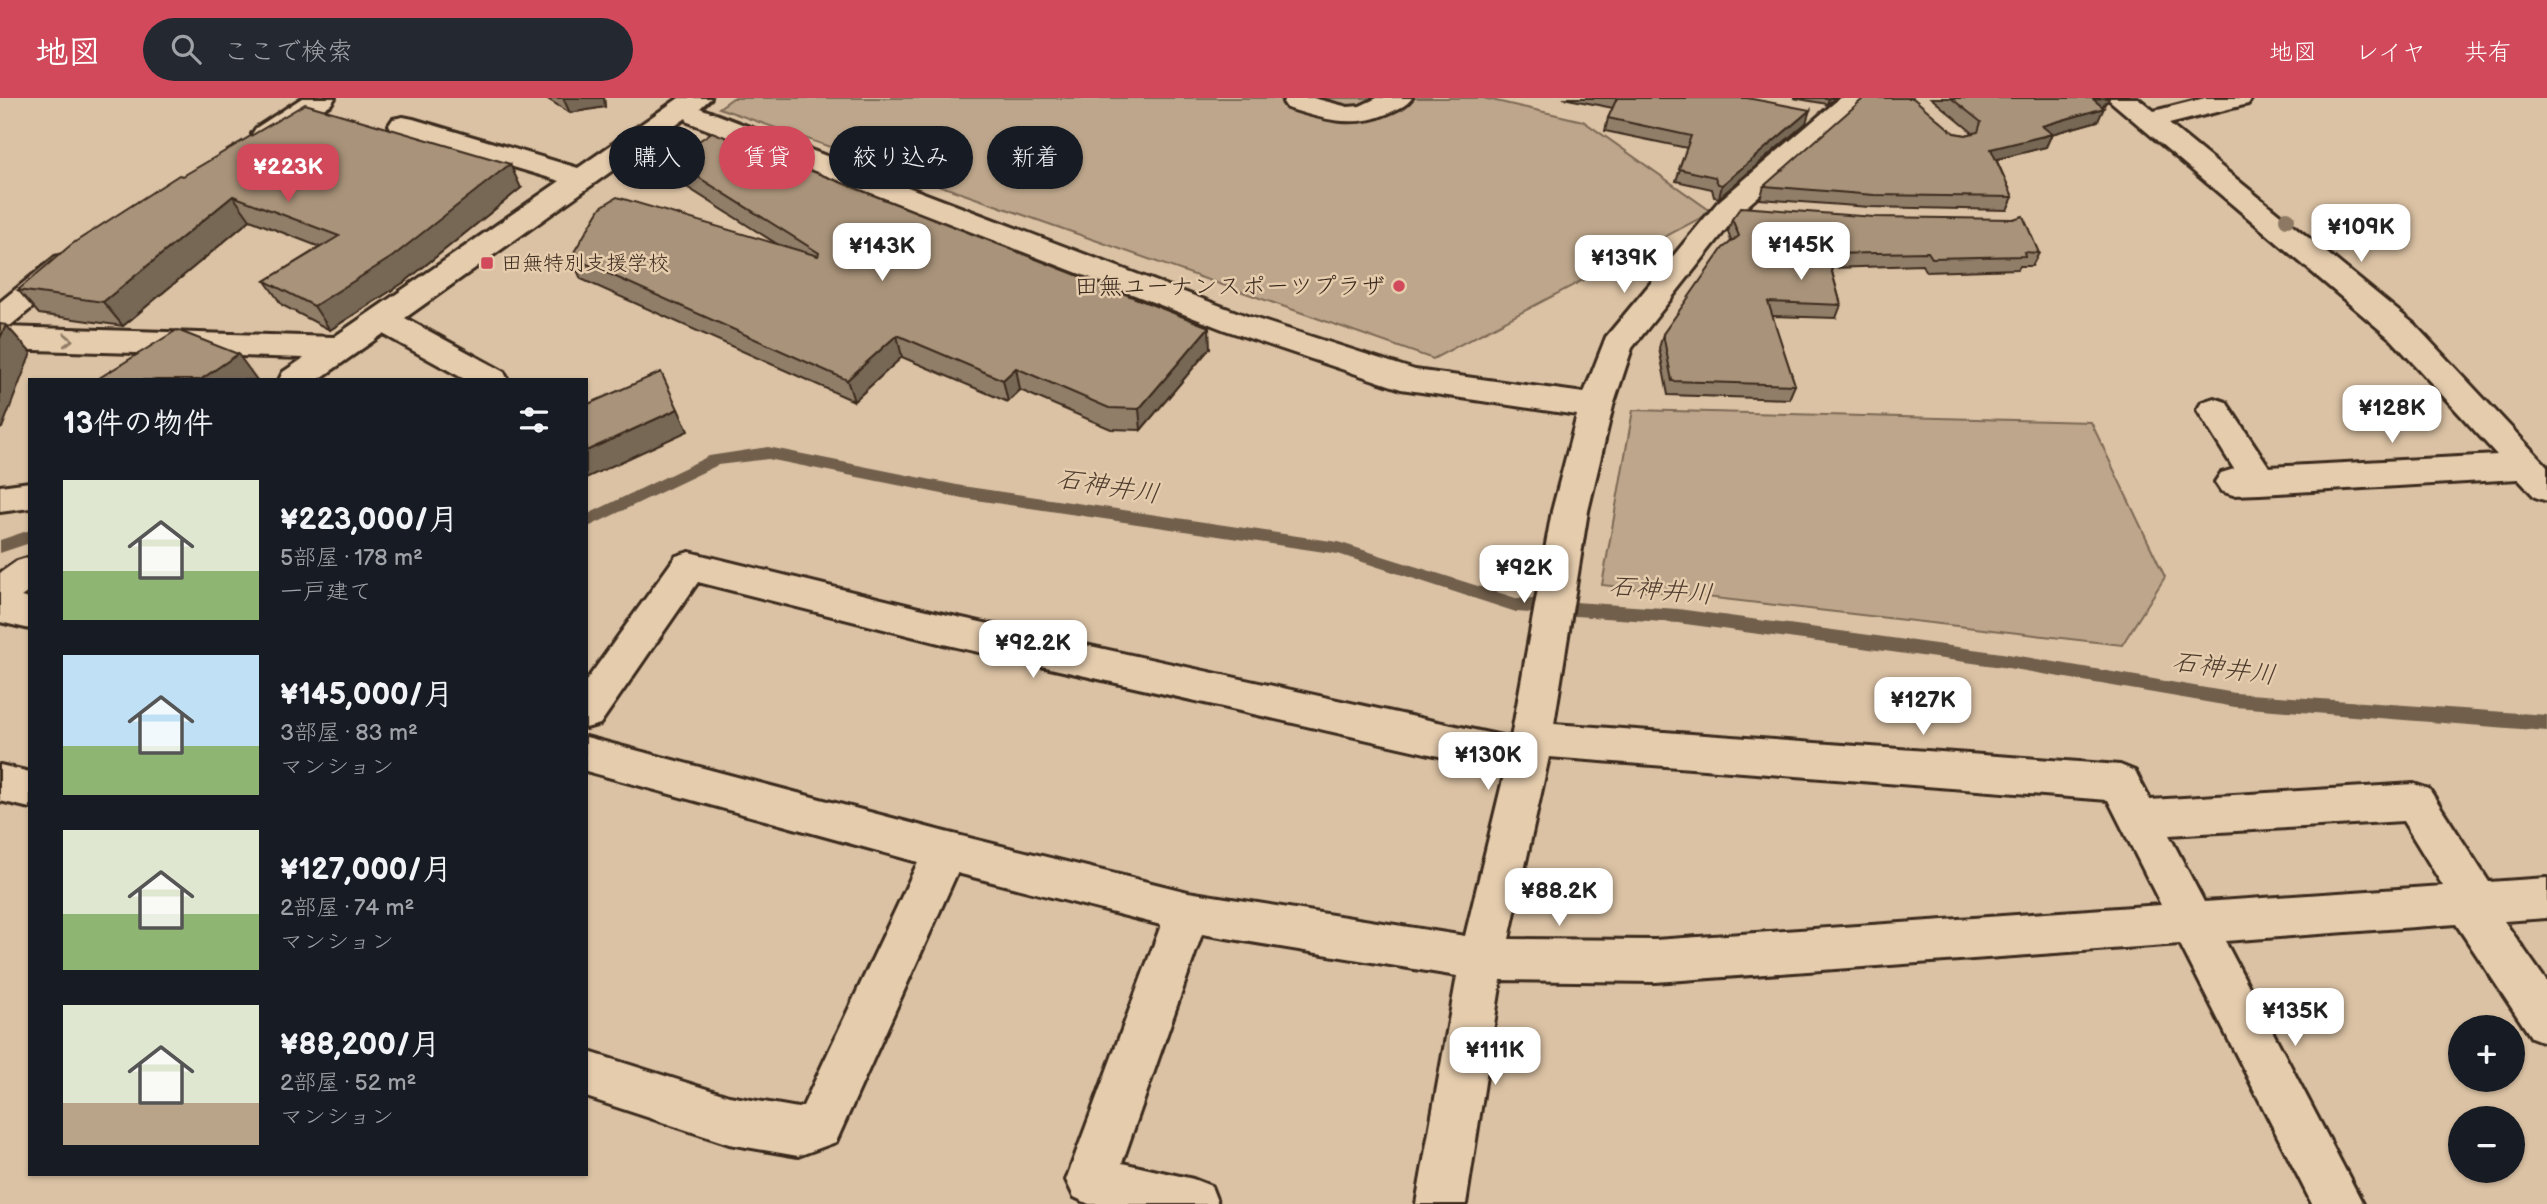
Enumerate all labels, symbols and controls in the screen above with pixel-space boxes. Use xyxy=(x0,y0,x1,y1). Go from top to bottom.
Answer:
search box xyxy=(143,18,633,81)
icon: search xyxy=(167,30,205,68)
text: 地図 xyxy=(35,33,101,73)
text: ここで検索 xyxy=(223,37,353,68)
text: 地図 xyxy=(2269,38,2317,67)
text: レイヤ xyxy=(2355,38,2426,67)
text: 共有 xyxy=(2464,38,2512,67)
chip: 購入 xyxy=(609,126,705,189)
chip: 賃貸 xyxy=(719,126,815,189)
chip: 絞り込み xyxy=(829,126,973,189)
chip: 新着 xyxy=(987,126,1083,189)
pin: ¥223K xyxy=(239,144,337,204)
text: ¥223K xyxy=(253,153,323,181)
pin: ¥109K xyxy=(2312,204,2410,264)
text: ¥109K xyxy=(2327,213,2395,241)
pin: ¥145K xyxy=(1752,222,1850,282)
pin: ¥143K xyxy=(833,223,931,283)
text: ¥145K xyxy=(1768,231,1834,259)
text: ¥143K xyxy=(849,232,915,260)
pin: ¥139K xyxy=(1575,236,1673,295)
text: ¥139K xyxy=(1591,244,1657,272)
place label: 田無特別支援学校 xyxy=(501,251,669,276)
marker: 田無特別支援学校 xyxy=(479,255,495,271)
place label: 田無ユーナンスポーツプラザ xyxy=(1074,272,1385,301)
marker: 田無ユーナンスポーツプラザ xyxy=(1391,278,1407,294)
one-way arrow xyxy=(63,332,74,348)
pin: ¥128K xyxy=(2343,386,2441,445)
text: ¥128K xyxy=(2358,394,2426,422)
icon: filters xyxy=(515,401,553,439)
text: 13件の物件 xyxy=(63,406,213,442)
water label: 石神井川 xyxy=(1054,464,1162,510)
text: ¥223,000/月 xyxy=(280,502,458,538)
icon: home xyxy=(119,508,203,592)
text: 5部屋 · 178 m² xyxy=(280,544,423,572)
pin: ¥92K xyxy=(1483,546,1565,605)
text: ¥92K xyxy=(1495,554,1553,582)
water label: 石神井川 xyxy=(1608,571,1714,611)
text: 一戸建て xyxy=(280,578,372,606)
pin: ¥92.2K xyxy=(976,620,1090,680)
text: ¥92.2K xyxy=(995,629,1071,657)
water label: 石神井川 xyxy=(2170,646,2278,692)
text: ¥145,000/月 xyxy=(280,677,453,713)
pin: ¥127K xyxy=(1874,678,1972,737)
icon: home xyxy=(119,683,203,767)
text: ¥127K xyxy=(1890,686,1956,714)
text: 3部屋 · 83 m² xyxy=(280,719,418,747)
pin: ¥130K xyxy=(1439,732,1537,792)
text: ¥130K xyxy=(1454,741,1522,769)
text: マンション xyxy=(280,753,394,781)
text: ¥127,000/月 xyxy=(280,852,452,888)
icon: home xyxy=(119,858,203,942)
pin: ¥88.2K xyxy=(1502,868,1616,928)
text: ¥88.2K xyxy=(1521,877,1597,905)
text: 2部屋 · 74 m² xyxy=(280,894,414,922)
text: マンション xyxy=(280,928,394,956)
pin: ¥135K xyxy=(2246,988,2344,1048)
text: ¥135K xyxy=(2262,997,2328,1025)
map controls xyxy=(2448,1015,2525,1183)
button: + xyxy=(2448,1015,2525,1092)
text: ¥88,200/月 xyxy=(280,1027,440,1063)
pin: ¥111K xyxy=(1446,1028,1544,1087)
icon: home xyxy=(119,1033,203,1117)
text: ¥111K xyxy=(1466,1036,1524,1064)
text: 2部屋 · 52 m² xyxy=(280,1069,416,1097)
text: マンション xyxy=(280,1103,394,1131)
button: − xyxy=(2448,1106,2525,1183)

